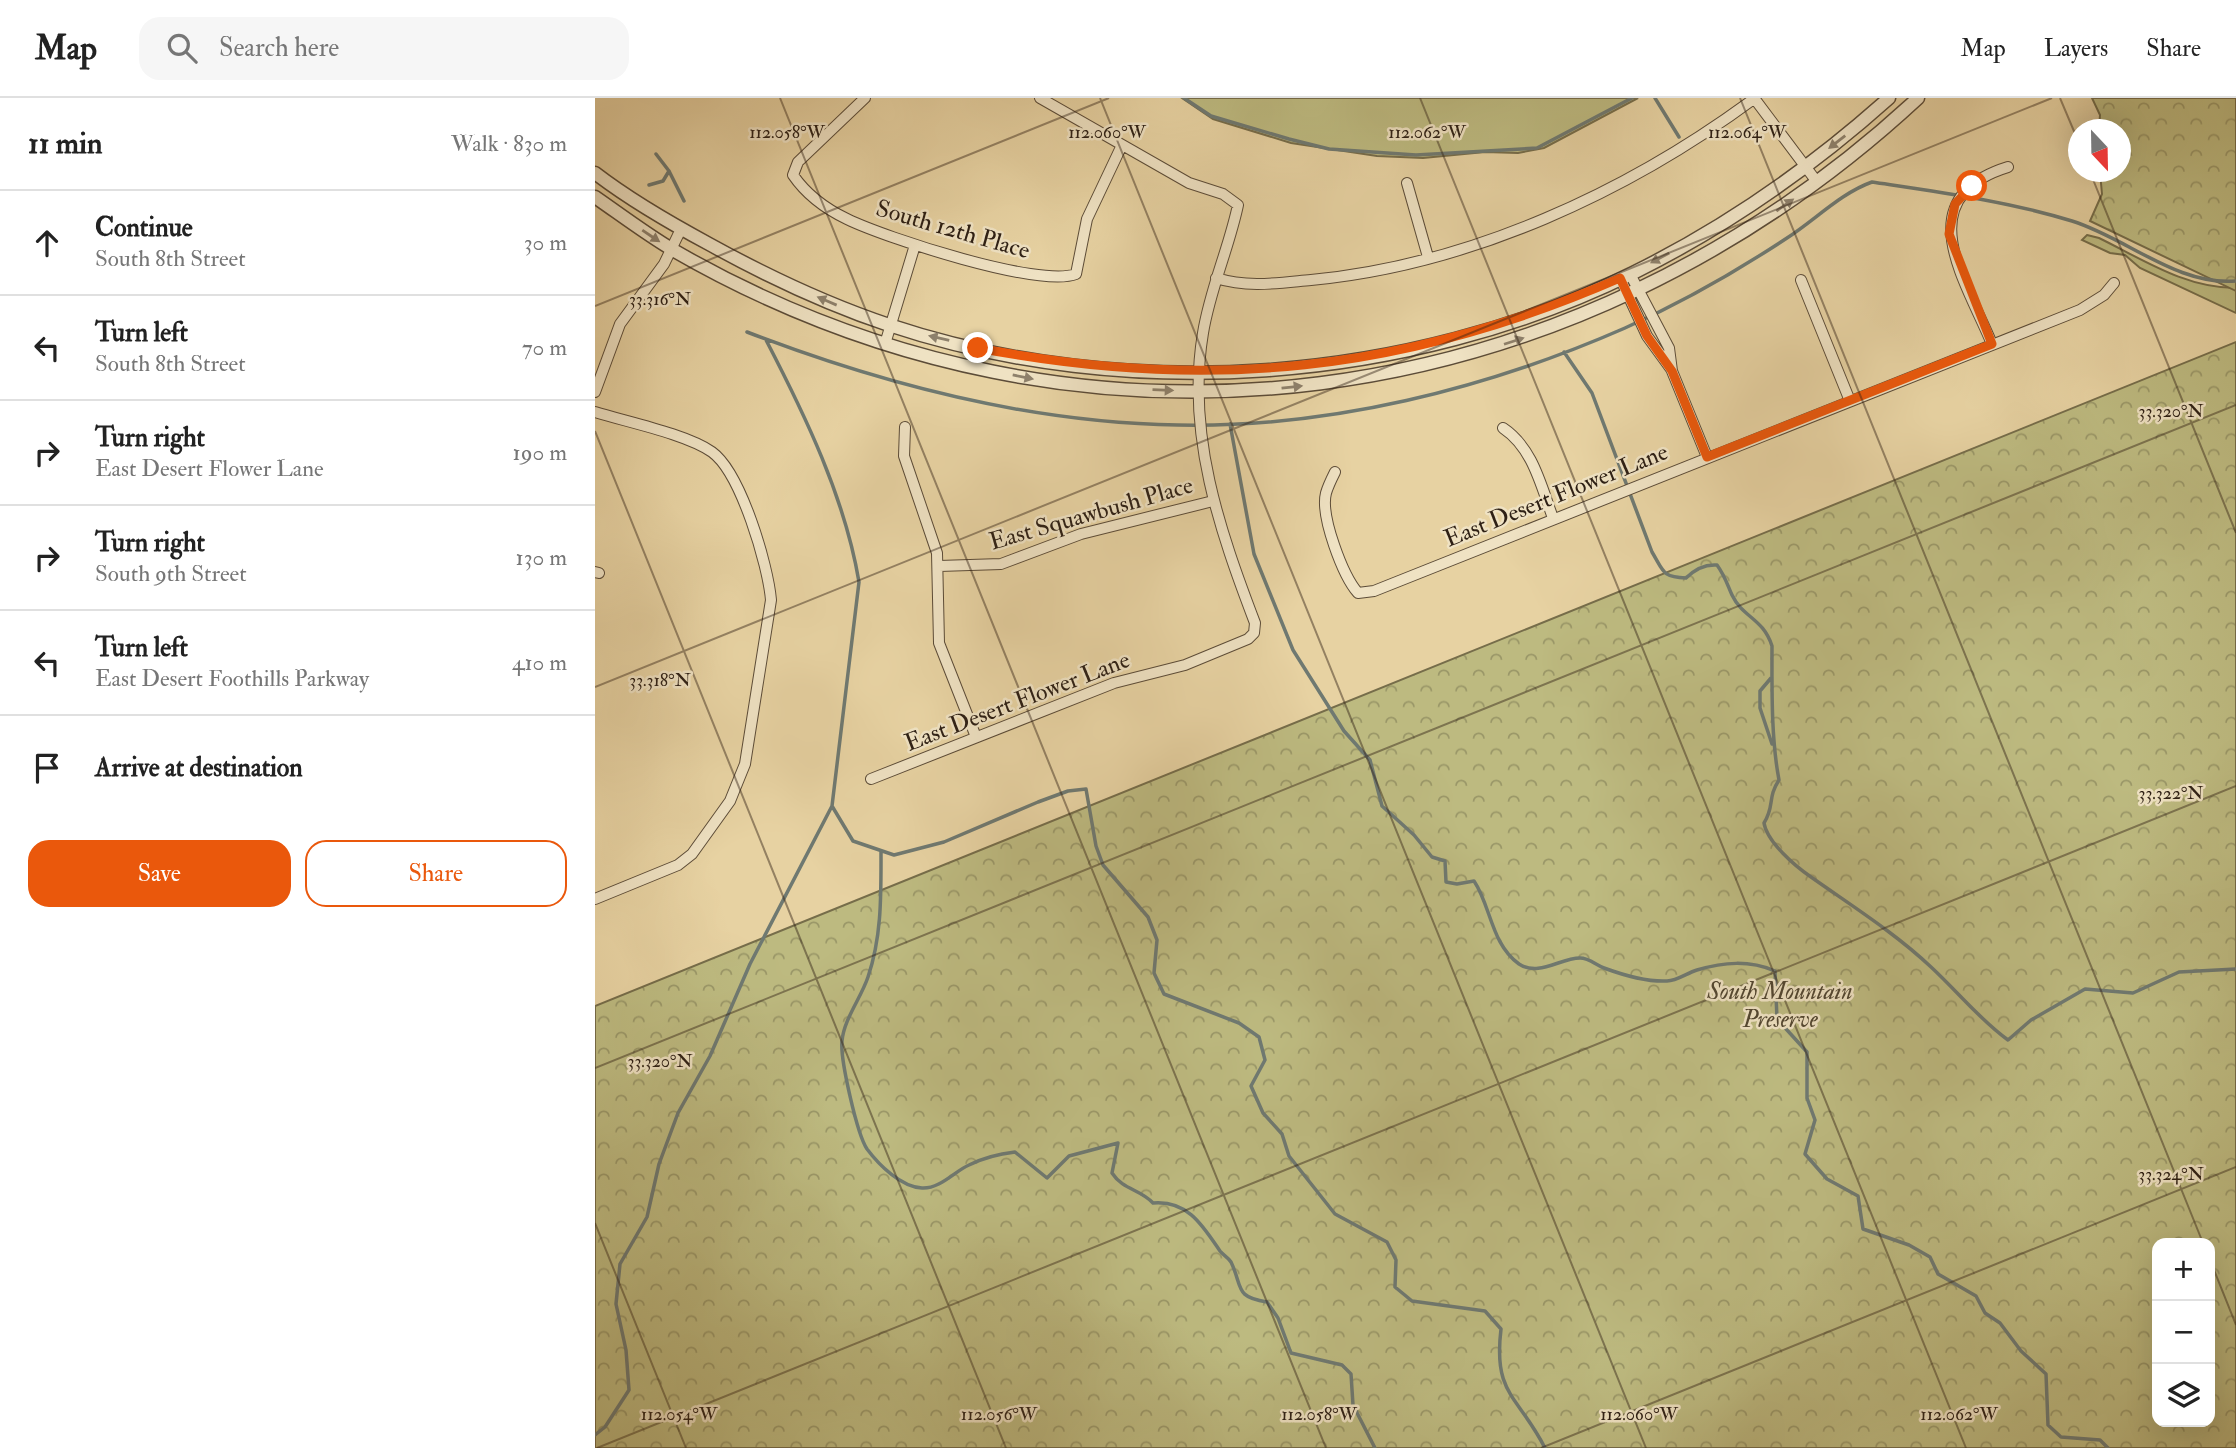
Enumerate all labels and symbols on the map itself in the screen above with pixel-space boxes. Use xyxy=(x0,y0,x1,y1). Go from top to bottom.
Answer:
north arrow xyxy=(2068,119,2131,182)
text: 112.058°W xyxy=(749,121,826,144)
text: 112.060°W xyxy=(1068,121,1147,144)
text: 112.062°W xyxy=(1388,121,1466,144)
text: 112.064°W xyxy=(1708,121,1787,144)
one-way arrow xyxy=(1828,134,1846,148)
route start xyxy=(1956,170,1987,201)
street label: South 12th Place xyxy=(872,193,1033,266)
one-way arrow xyxy=(1776,198,1794,212)
one-way arrow xyxy=(642,229,661,242)
one-way arrow xyxy=(1650,252,1670,264)
text: 33.316°N xyxy=(629,288,691,311)
one-way arrow xyxy=(816,296,837,307)
route end xyxy=(962,332,993,363)
one-way arrow xyxy=(928,333,950,344)
one-way arrow xyxy=(1503,335,1524,345)
one-way arrow xyxy=(1012,372,1034,383)
one-way arrow xyxy=(1281,382,1303,393)
one-way arrow xyxy=(1152,385,1174,396)
text: 33.320°N xyxy=(2138,400,2204,423)
street label: East Desert Flower Lane xyxy=(1440,436,1673,555)
street label: East Squawbush Place xyxy=(986,470,1197,557)
street label: East Desert Flower Lane xyxy=(900,644,1134,759)
text: 33.318°N xyxy=(629,669,691,692)
text: 33.322°N xyxy=(2139,782,2203,805)
park label: South Mountain Preserve xyxy=(1706,976,1853,1035)
text: 33.320°N xyxy=(627,1050,693,1073)
text: 33.324°N xyxy=(2138,1163,2204,1186)
text: 112.054°W xyxy=(641,1403,718,1426)
text: 112.056°W xyxy=(961,1403,1038,1426)
text: 112.058°W xyxy=(1281,1403,1358,1426)
text: 112.060°W xyxy=(1600,1403,1679,1426)
text: 112.062°W xyxy=(1920,1403,1998,1426)

